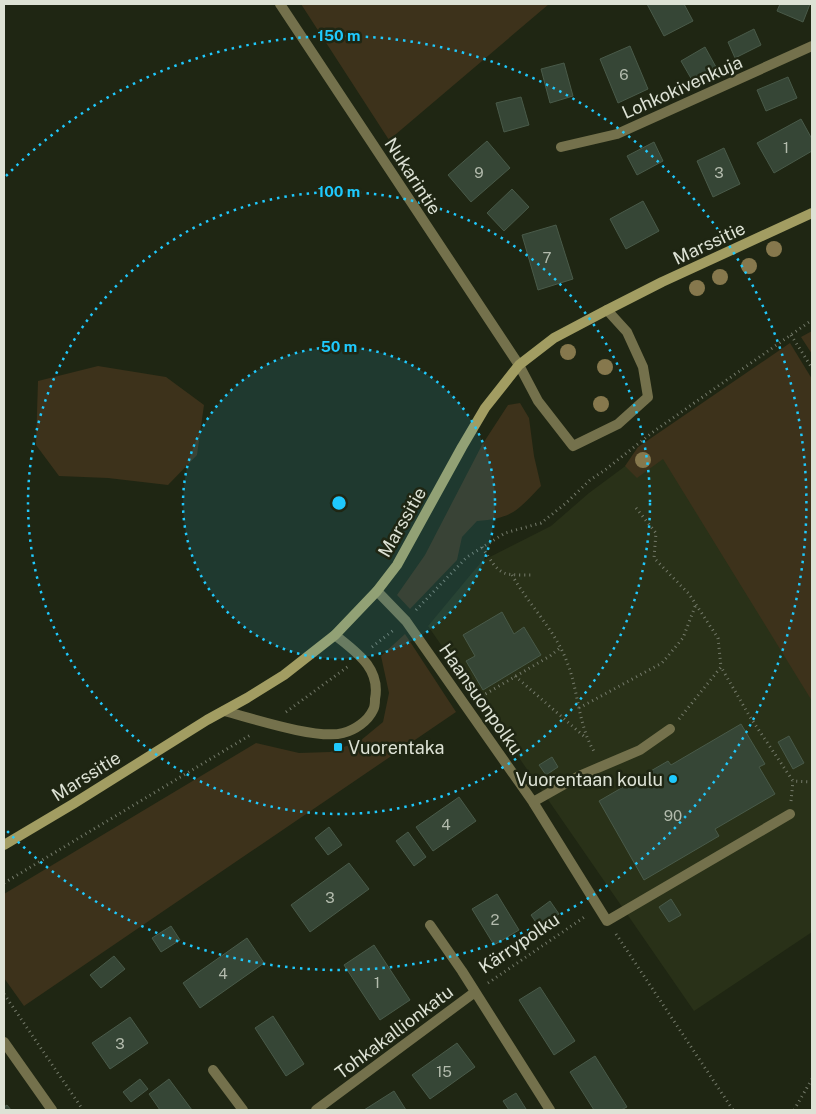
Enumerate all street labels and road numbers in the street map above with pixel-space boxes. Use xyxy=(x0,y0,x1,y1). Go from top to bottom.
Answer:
street label: Lohkokivenkuja xyxy=(619,51,745,123)
street label: Nukarintie xyxy=(380,134,446,218)
street label: Marssitie xyxy=(670,217,748,269)
street label: Marssitie xyxy=(374,483,430,561)
street label: Haansuonpolku xyxy=(435,639,527,759)
street label: Marssitie xyxy=(48,747,124,805)
street label: Kärrypolku xyxy=(475,908,563,978)
street label: Tohkakallionkatu xyxy=(331,981,457,1083)

